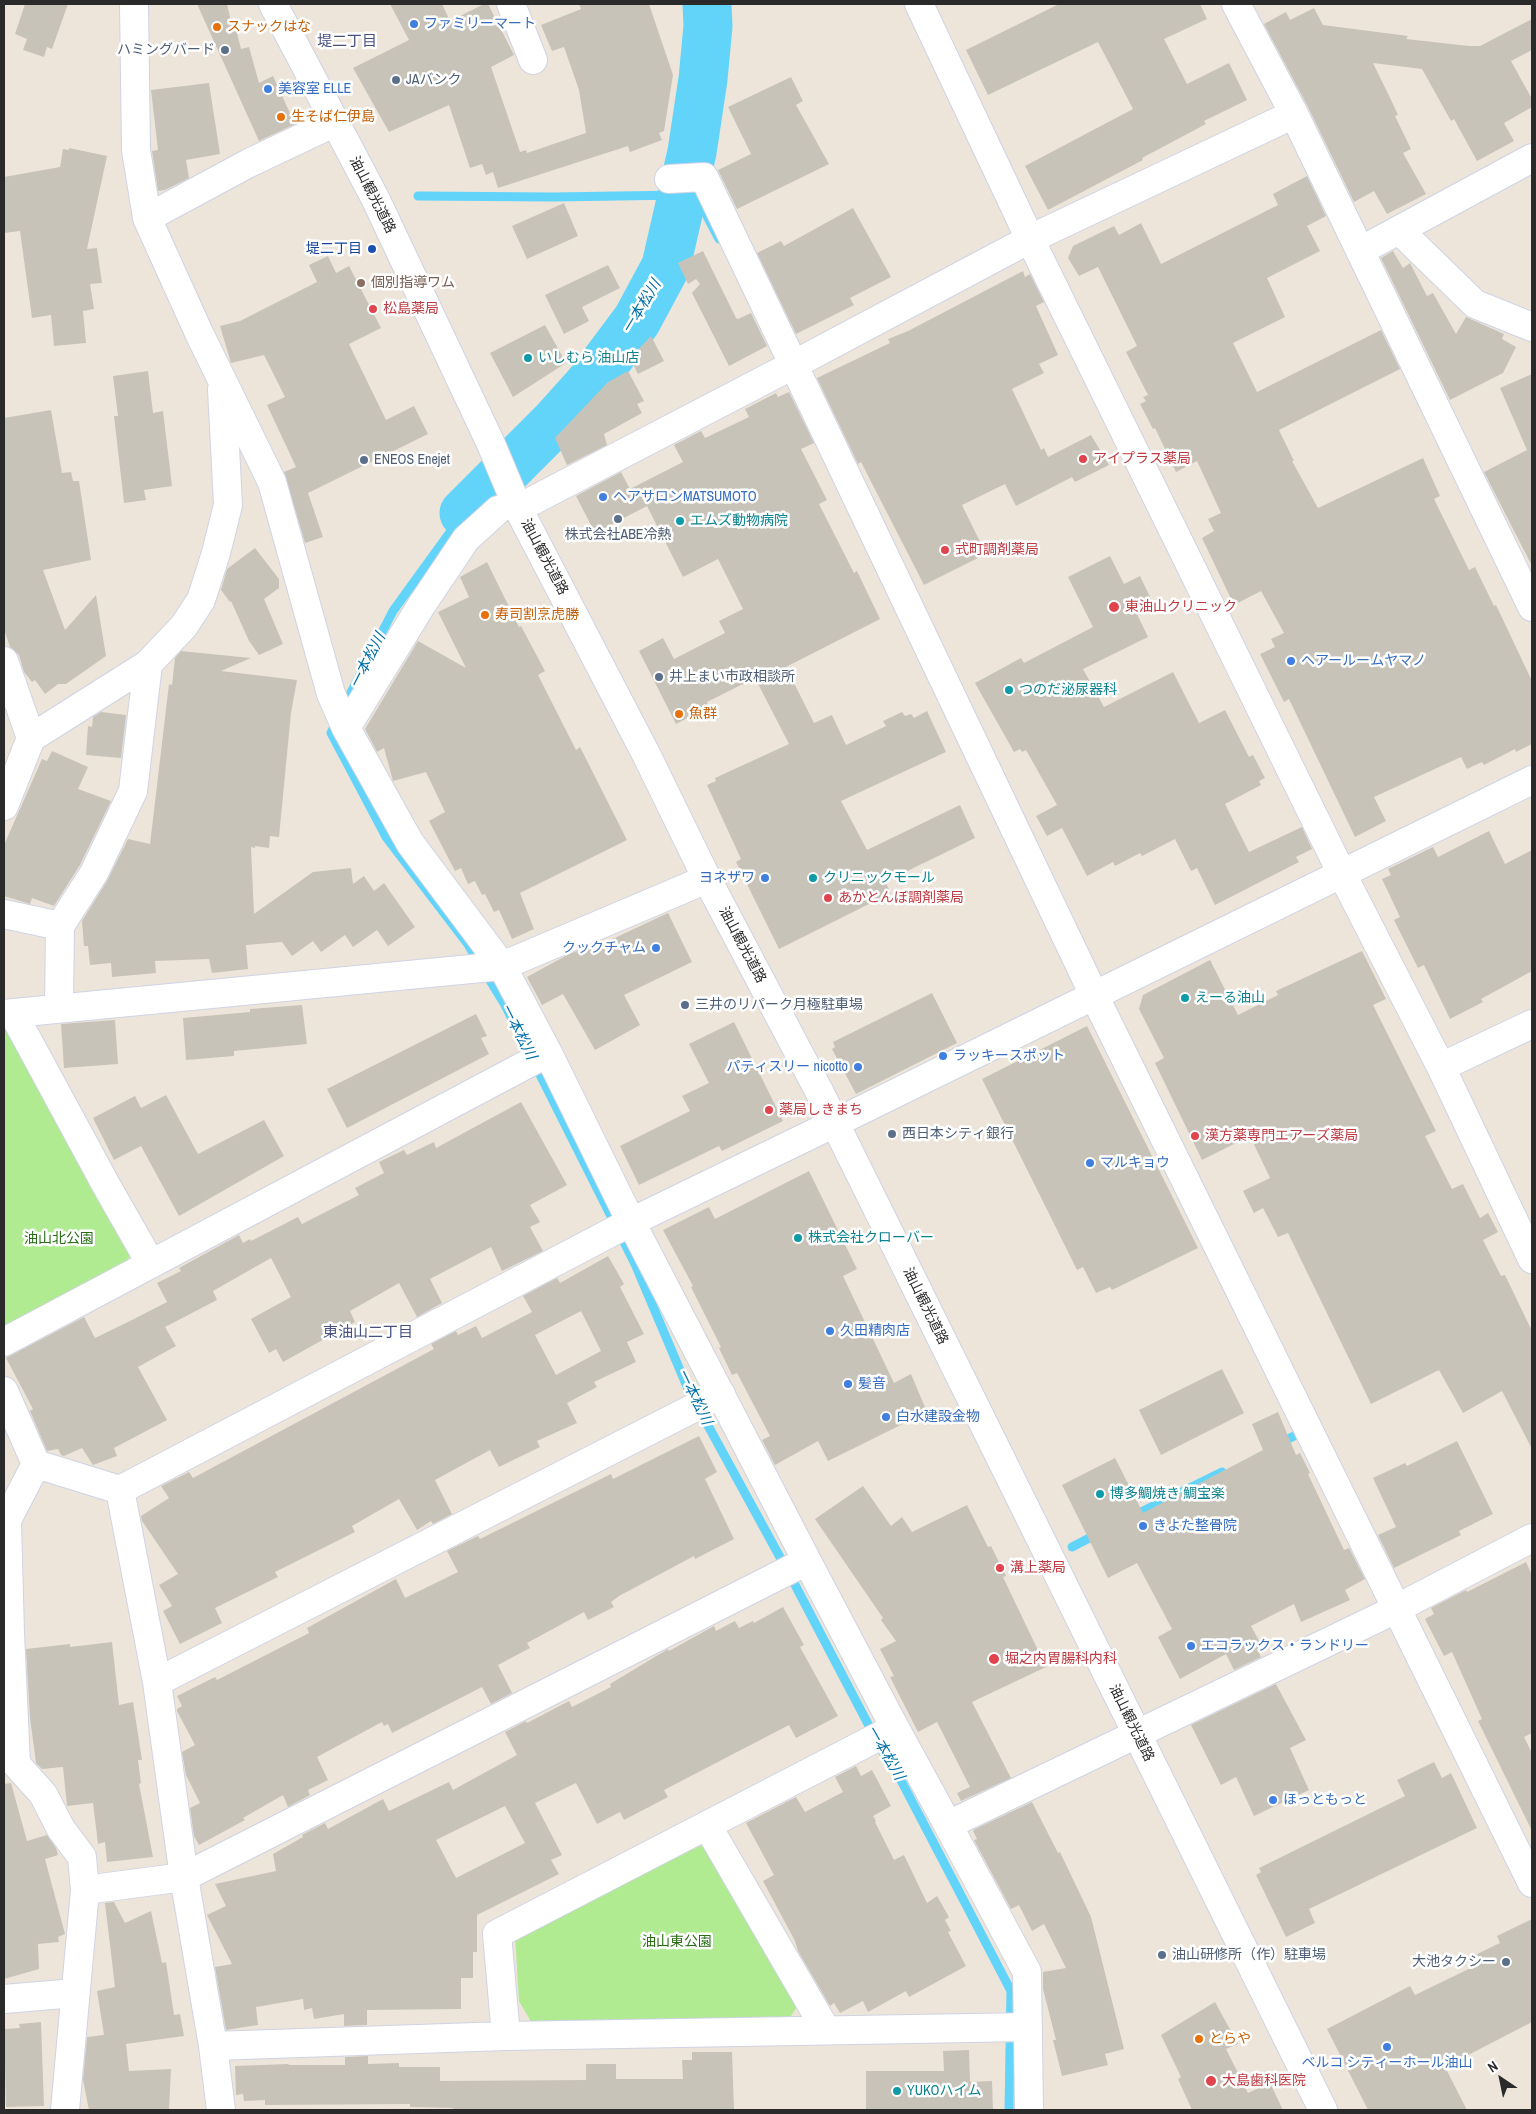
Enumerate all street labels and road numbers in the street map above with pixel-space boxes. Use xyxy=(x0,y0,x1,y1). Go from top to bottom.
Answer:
street label: 油山観光道路 xyxy=(345,154,399,236)
street label: 油山観光道路 xyxy=(517,516,571,598)
street label: 油山観光道路 xyxy=(715,904,769,986)
street label: 油山観光道路 xyxy=(899,1265,951,1347)
street label: 油山観光道路 xyxy=(1105,1682,1157,1764)

